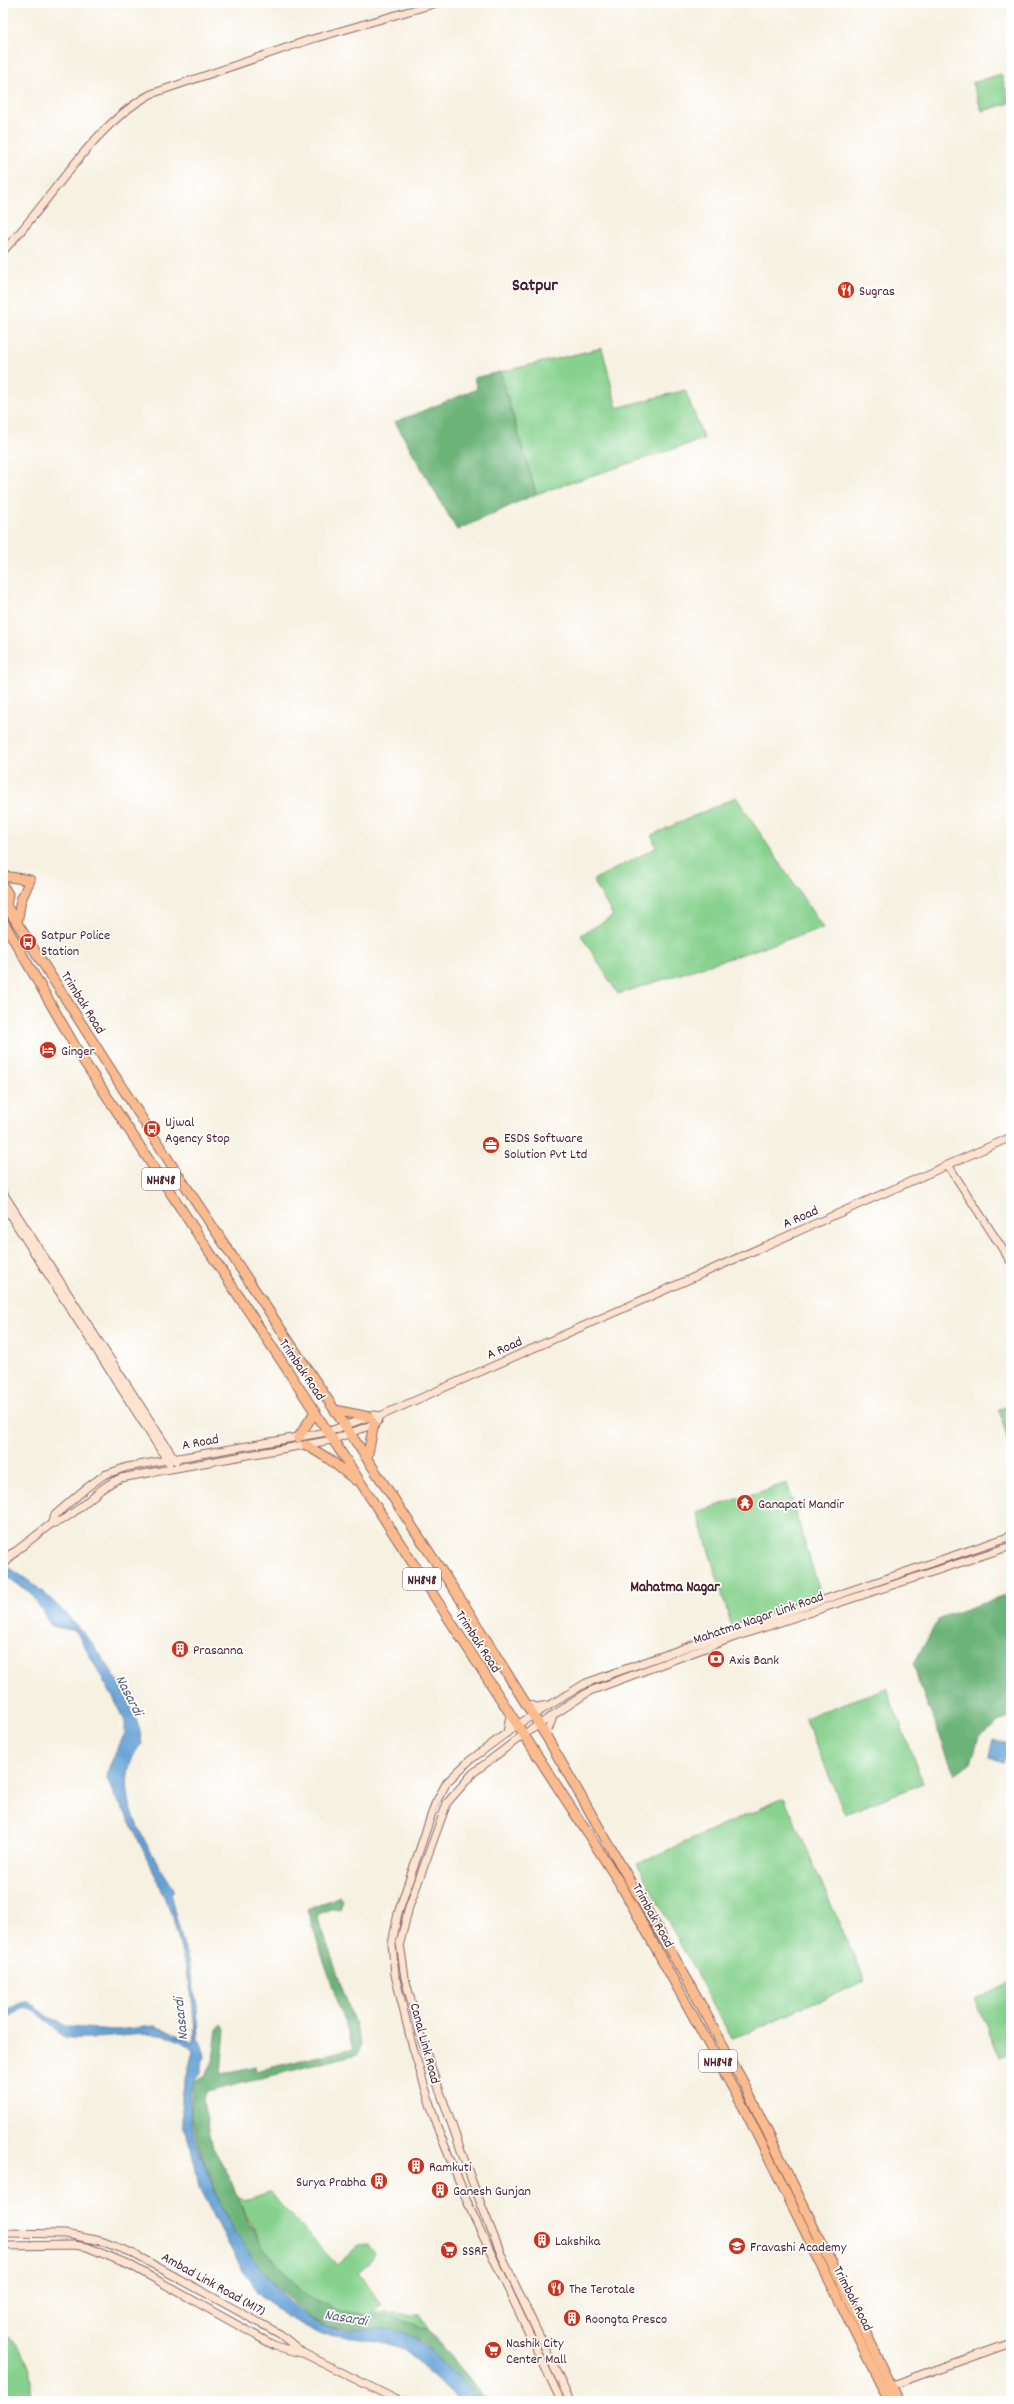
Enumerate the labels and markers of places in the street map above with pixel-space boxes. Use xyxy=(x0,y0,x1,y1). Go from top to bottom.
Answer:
restaurant icon: Sugras xyxy=(836,280,856,300)
place label: Sugras xyxy=(859,282,895,302)
place label: Satpur Police Station xyxy=(41,926,110,962)
bus stop icon: Satpur Police Station xyxy=(18,932,38,952)
hotel icon: Ginger xyxy=(38,1040,58,1060)
place label: Ginger xyxy=(61,1042,95,1062)
place label: Ujwal Agency Stop xyxy=(165,1113,230,1149)
bus stop icon: Ujwal Agency Stop xyxy=(142,1119,162,1139)
place label: ESDS Software Solution Pvt Ltd xyxy=(504,1129,587,1165)
office icon: ESDS Software Solution Pvt Ltd xyxy=(481,1135,501,1155)
temple icon: Ganapati Mandir xyxy=(735,1493,755,1513)
place label: Ganapati Mandir xyxy=(758,1495,845,1515)
building icon: Prasanna xyxy=(170,1639,190,1659)
place label: Prasanna xyxy=(193,1641,244,1661)
bank icon: Axis Bank xyxy=(706,1649,726,1669)
place label: Axis Bank xyxy=(729,1651,779,1671)
building icon: Ramkuti xyxy=(406,2156,426,2176)
place label: Ramkuti xyxy=(429,2158,472,2178)
building icon: Surya Prabha xyxy=(369,2171,389,2191)
place label: Surya Prabha xyxy=(296,2173,366,2193)
building icon: Ganesh Gunjan xyxy=(430,2180,450,2200)
place label: Ganesh Gunjan xyxy=(453,2182,531,2202)
building icon: Lakshika xyxy=(532,2230,552,2250)
place label: Lakshika xyxy=(555,2232,601,2252)
school or university icon: Fravashi Academy xyxy=(727,2236,747,2256)
place label: Fravashi Academy xyxy=(750,2238,847,2258)
supermarket icon: SSRF xyxy=(439,2240,459,2260)
place label: SSRF xyxy=(462,2242,488,2262)
restaurant icon: The Terotale xyxy=(546,2278,566,2298)
place label: The Terotale xyxy=(569,2280,635,2300)
building icon: Roongta Presco xyxy=(562,2308,582,2328)
place label: Roongta Presco xyxy=(585,2310,667,2330)
place label: Nashik City Center Mall xyxy=(506,2334,567,2370)
supermarket icon: Nashik City Center Mall xyxy=(483,2340,503,2360)

